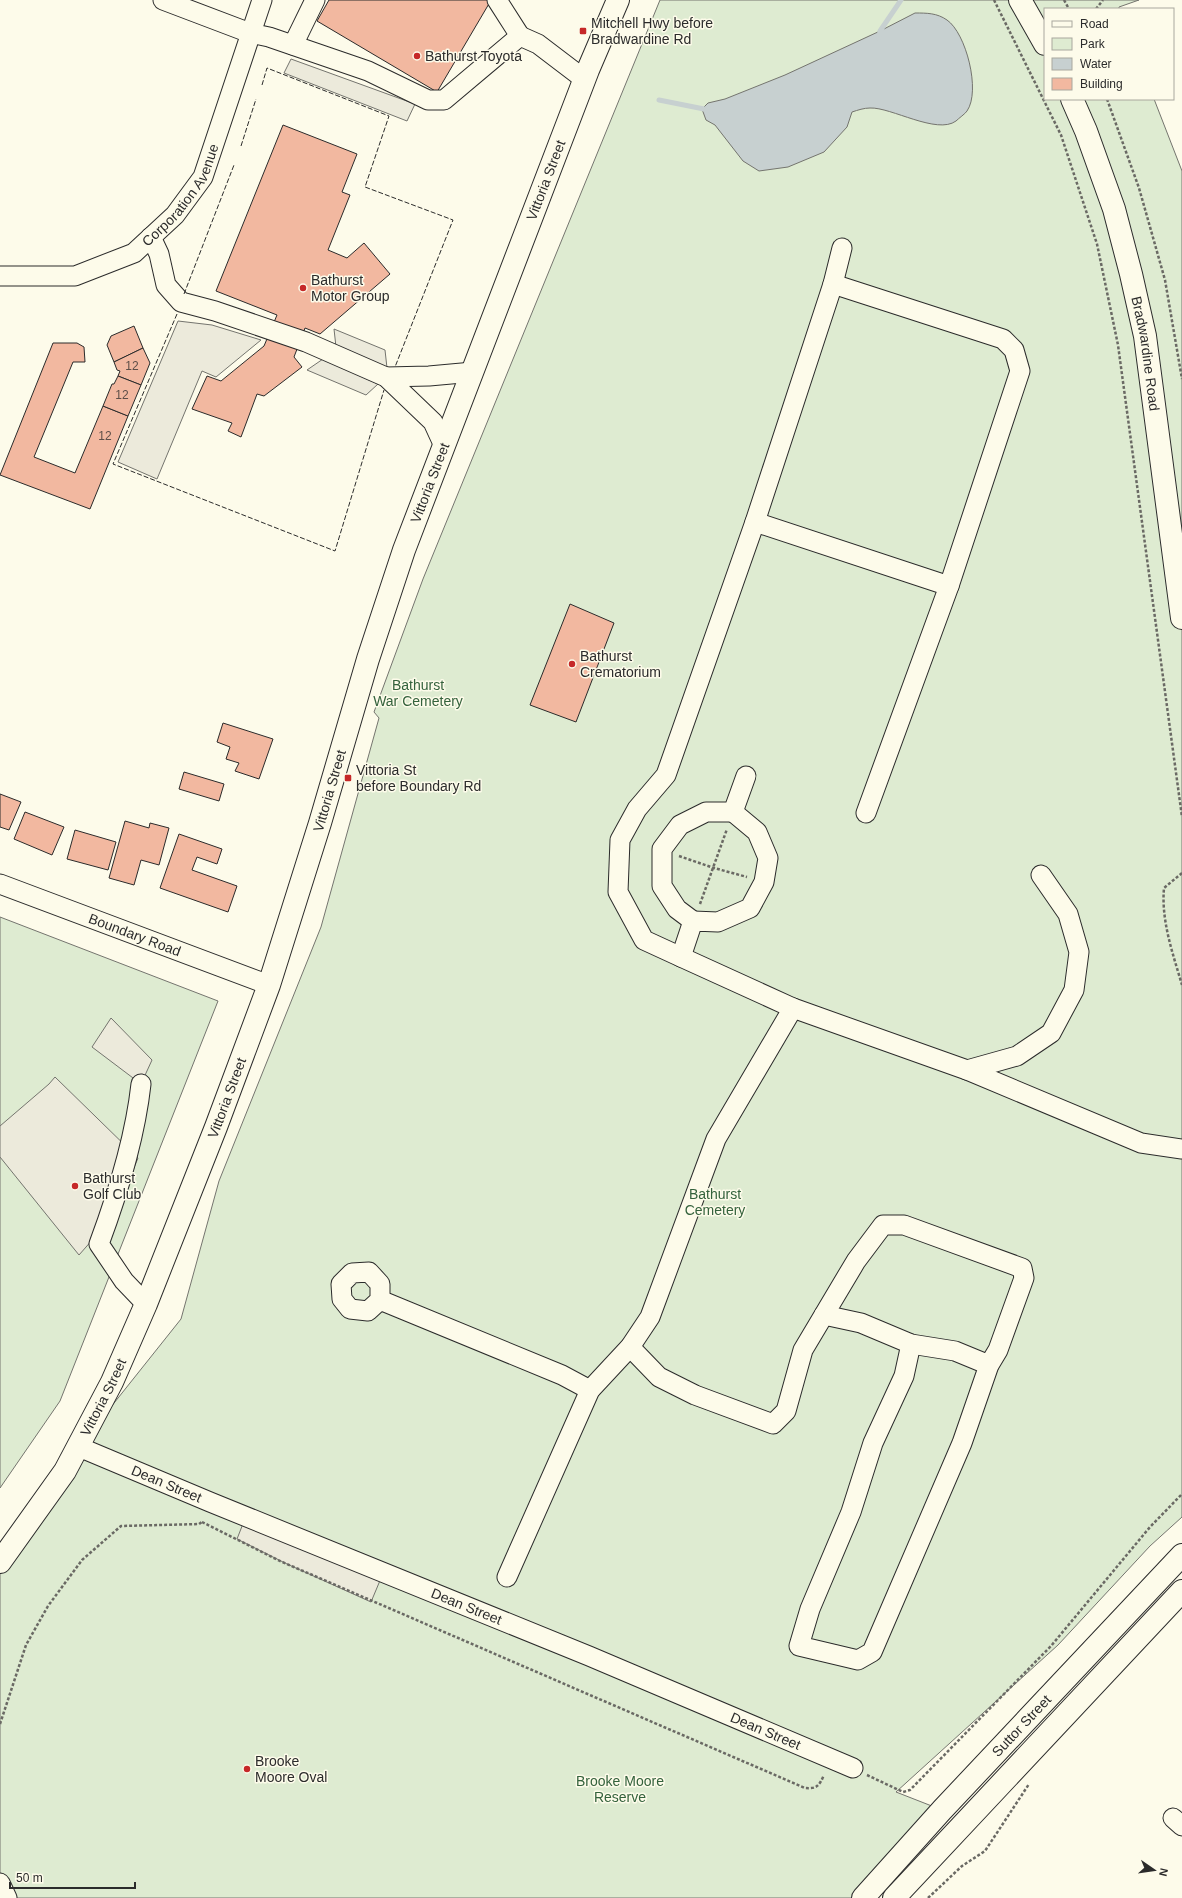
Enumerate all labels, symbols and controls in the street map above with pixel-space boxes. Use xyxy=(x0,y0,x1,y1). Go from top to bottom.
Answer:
legend xyxy=(1044,8,1174,100)
place label: Mitchell Hwy before Bradwardine Rd xyxy=(591,15,713,47)
text: Road xyxy=(1080,17,1109,31)
marker: Mitchell Hwy before Bradwardine Rd xyxy=(578,26,588,36)
text: Park xyxy=(1080,37,1106,51)
place label: Bathurst Toyota xyxy=(425,48,522,64)
marker: Bathurst Toyota xyxy=(412,51,422,61)
text: Water xyxy=(1080,57,1112,71)
text: Building xyxy=(1080,77,1123,91)
street label: Vittoria Street xyxy=(523,138,568,223)
street label: Corporation Avenue xyxy=(139,142,222,249)
place label: Bathurst Motor Group xyxy=(311,272,390,304)
marker: Bathurst Motor Group xyxy=(298,283,308,293)
street label: Bradwardine Road xyxy=(1128,295,1163,412)
house number: 12 xyxy=(125,359,139,373)
house number: 12 xyxy=(115,388,129,402)
house number: 12 xyxy=(98,429,112,443)
street label: Vittoria Street xyxy=(407,440,452,525)
place label: Bathurst Crematorium xyxy=(580,648,661,680)
marker: Bathurst Crematorium xyxy=(567,659,577,669)
park label: Bathurst War Cemetery xyxy=(373,677,463,709)
street label: Vittoria Street xyxy=(310,748,349,834)
place label: Vittoria St before Boundary Rd xyxy=(356,762,481,794)
marker: Vittoria St before Boundary Rd xyxy=(343,773,353,783)
street label: Boundary Road xyxy=(86,910,183,959)
street label: Vittoria Street xyxy=(204,1055,249,1140)
place label: Bathurst Golf Club xyxy=(83,1170,142,1202)
marker: Bathurst Golf Club xyxy=(70,1181,80,1191)
park label: Bathurst Cemetery xyxy=(685,1186,745,1218)
street label: Vittoria Street xyxy=(77,1356,129,1439)
street label: Dean Street xyxy=(129,1462,204,1506)
street label: Dean Street xyxy=(429,1585,504,1628)
street label: Suttor Street xyxy=(989,1692,1054,1760)
street label: Dean Street xyxy=(728,1709,803,1753)
place label: Brooke Moore Oval xyxy=(255,1753,327,1785)
marker: Brooke Moore Oval xyxy=(242,1764,252,1774)
park label: Brooke Moore Reserve xyxy=(576,1773,664,1805)
north arrow xyxy=(1134,1850,1174,1890)
scale bar xyxy=(10,1864,135,1890)
text: N xyxy=(1157,1867,1170,1878)
text: 50 m xyxy=(16,1871,43,1885)

